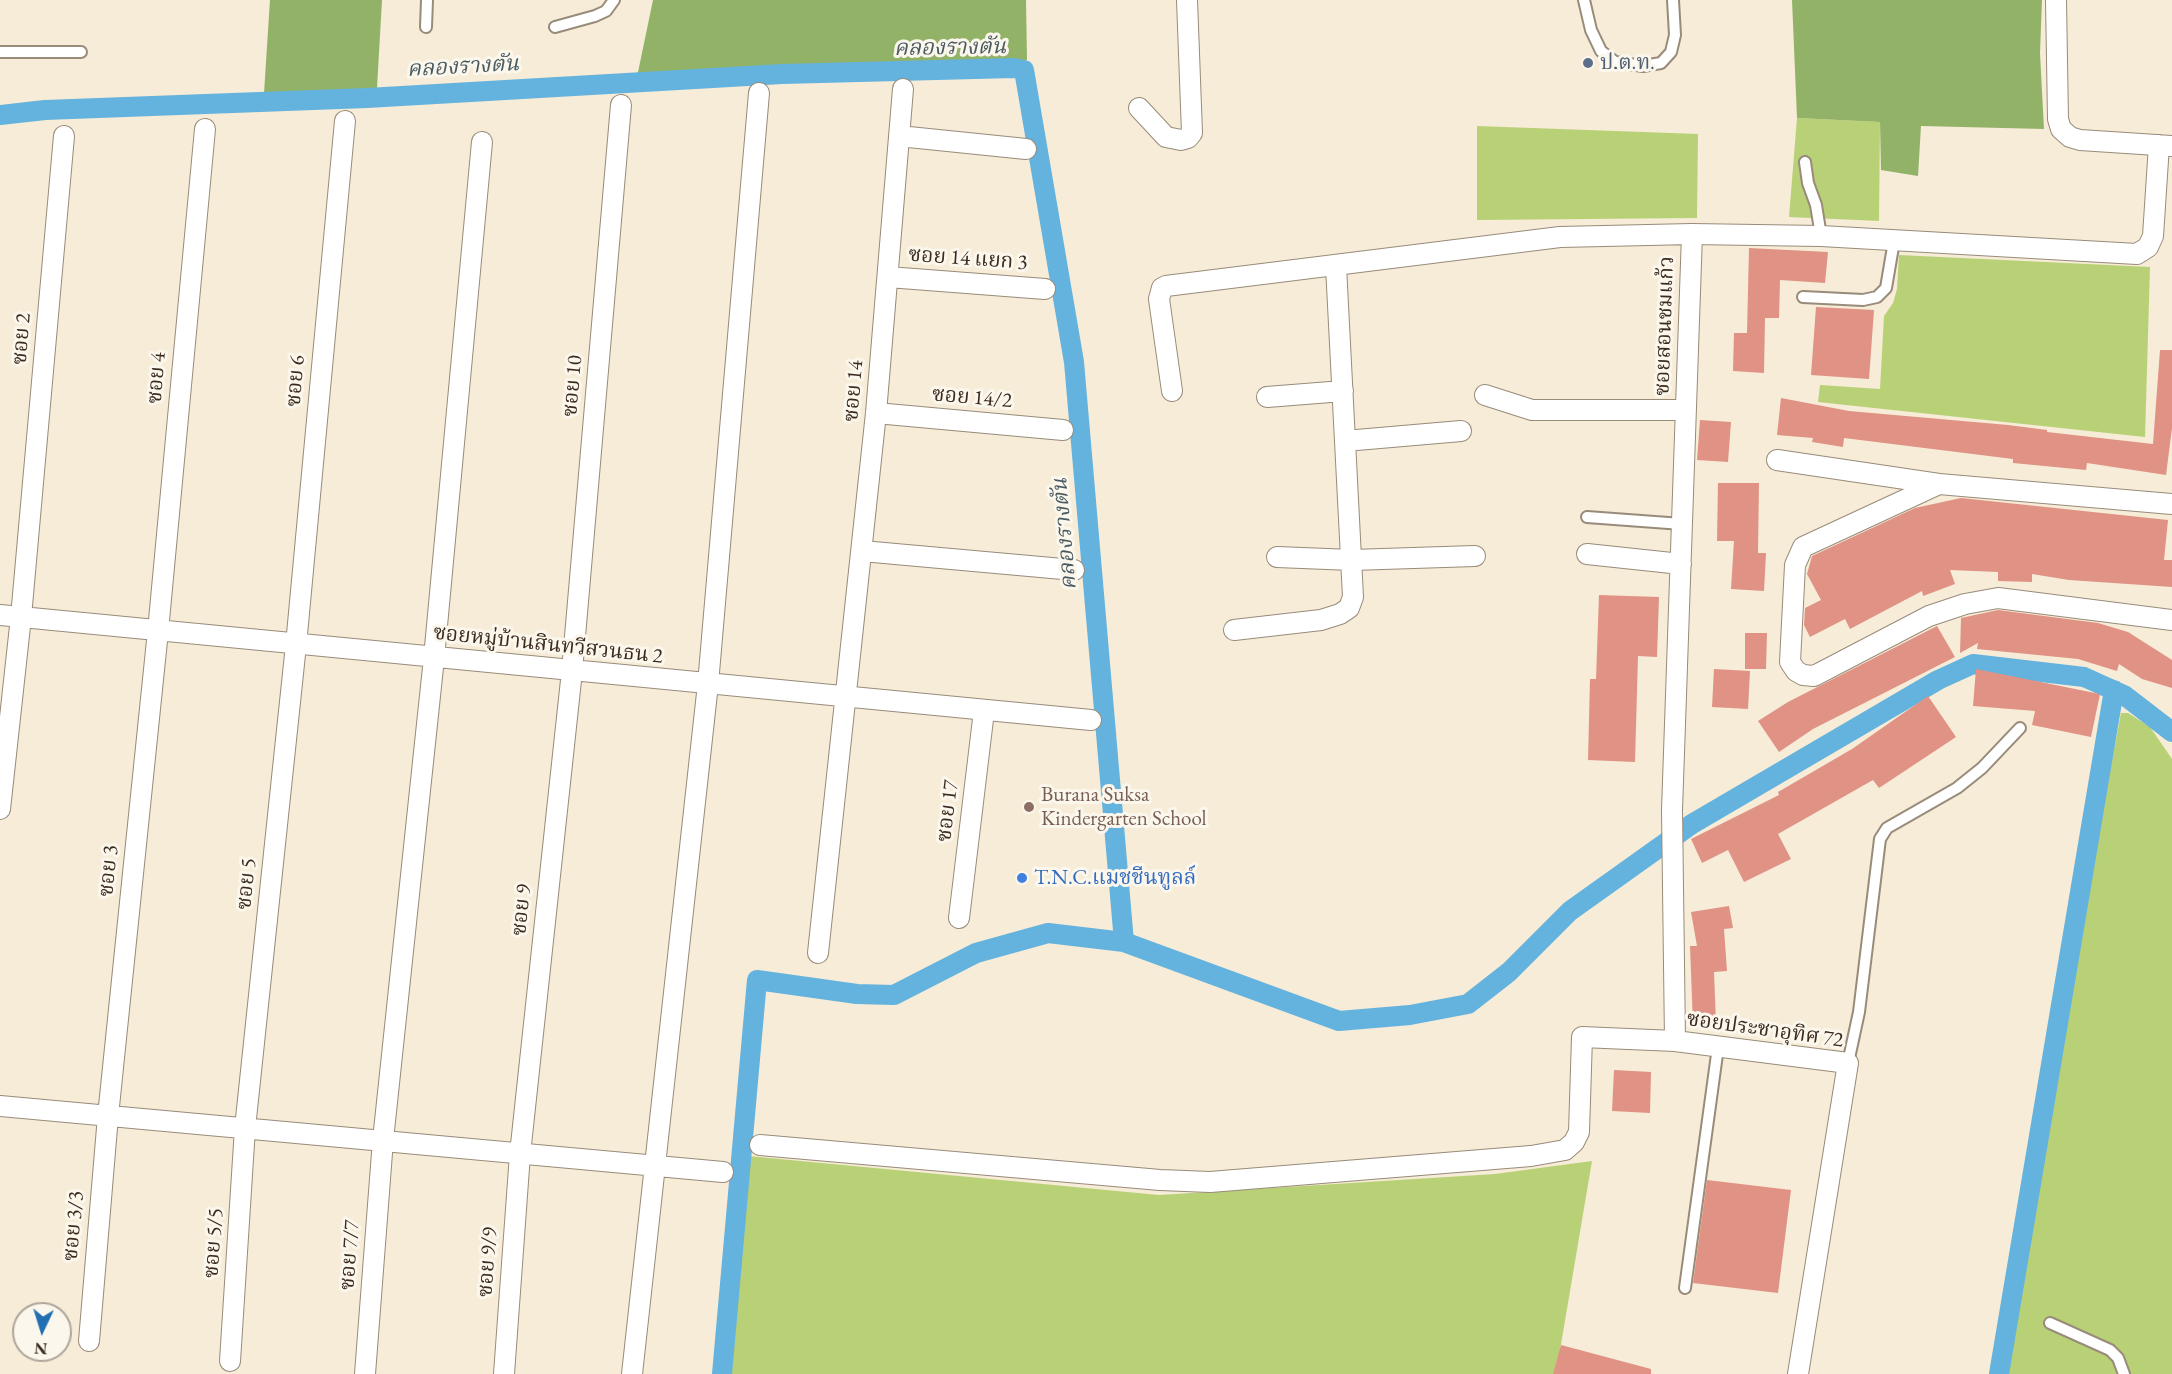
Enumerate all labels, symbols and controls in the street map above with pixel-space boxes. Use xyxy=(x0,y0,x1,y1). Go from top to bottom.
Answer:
water label: คลองรางตัน xyxy=(894,34,1006,62)
place label: ป.ต.ท. xyxy=(1600,50,1655,76)
water label: คลองรางตัน xyxy=(406,51,520,83)
marker: ป.ต.ท. xyxy=(1581,56,1595,70)
street label: ซอย 14 แยก 3 xyxy=(908,242,1028,276)
street label: ซอยสอนชมแก้ว xyxy=(1650,256,1680,396)
street label: ซอย 2 xyxy=(7,312,37,366)
street label: ซอย 4 xyxy=(142,351,172,405)
street label: ซอย 6 xyxy=(281,354,311,408)
street label: ซอย 10 xyxy=(558,354,588,418)
street label: ซอย 14 xyxy=(839,359,869,423)
street label: ซอย 14/2 xyxy=(931,382,1013,414)
water label: คลองรางตัน xyxy=(1047,477,1083,591)
street label: ซอยหมู่บ้านสินทวีสวนธน 2 xyxy=(432,620,664,670)
street label: ซอย 17 xyxy=(932,779,964,843)
place label: Burana Suksa Kindergarten School xyxy=(1041,782,1207,832)
marker: Burana Suksa Kindergarten School xyxy=(1022,800,1036,814)
street label: ซอย 3 xyxy=(94,844,124,898)
street label: ซอย 5 xyxy=(232,857,262,911)
place label: T.N.C.แมชชีนทูลล์ xyxy=(1034,865,1196,891)
marker: T.N.C.แมชชีนทูลล์ xyxy=(1015,871,1029,885)
street label: ซอย 9 xyxy=(507,883,537,937)
street label: ซอยประชาอุทิศ 72 xyxy=(1685,1007,1845,1053)
street label: ซอย 3/3 xyxy=(58,1190,90,1262)
street label: ซอย 5/5 xyxy=(199,1207,229,1279)
street label: ซอย 7/7 xyxy=(335,1219,365,1291)
street label: ซอย 9/9 xyxy=(473,1226,503,1298)
north arrow xyxy=(12,1302,72,1362)
text: N xyxy=(34,1338,48,1359)

